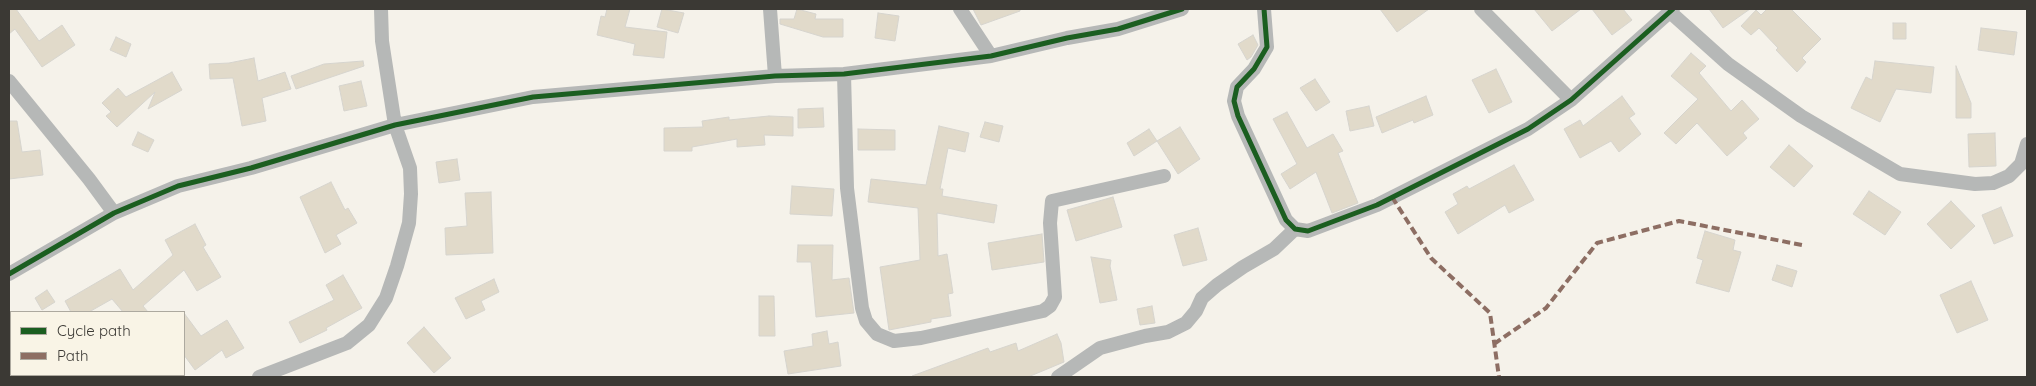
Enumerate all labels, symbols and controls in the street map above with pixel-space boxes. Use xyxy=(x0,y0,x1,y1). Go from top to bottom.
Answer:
legend xyxy=(10,311,185,376)
text: Cycle path xyxy=(57,321,131,340)
text: Path xyxy=(57,346,89,365)

